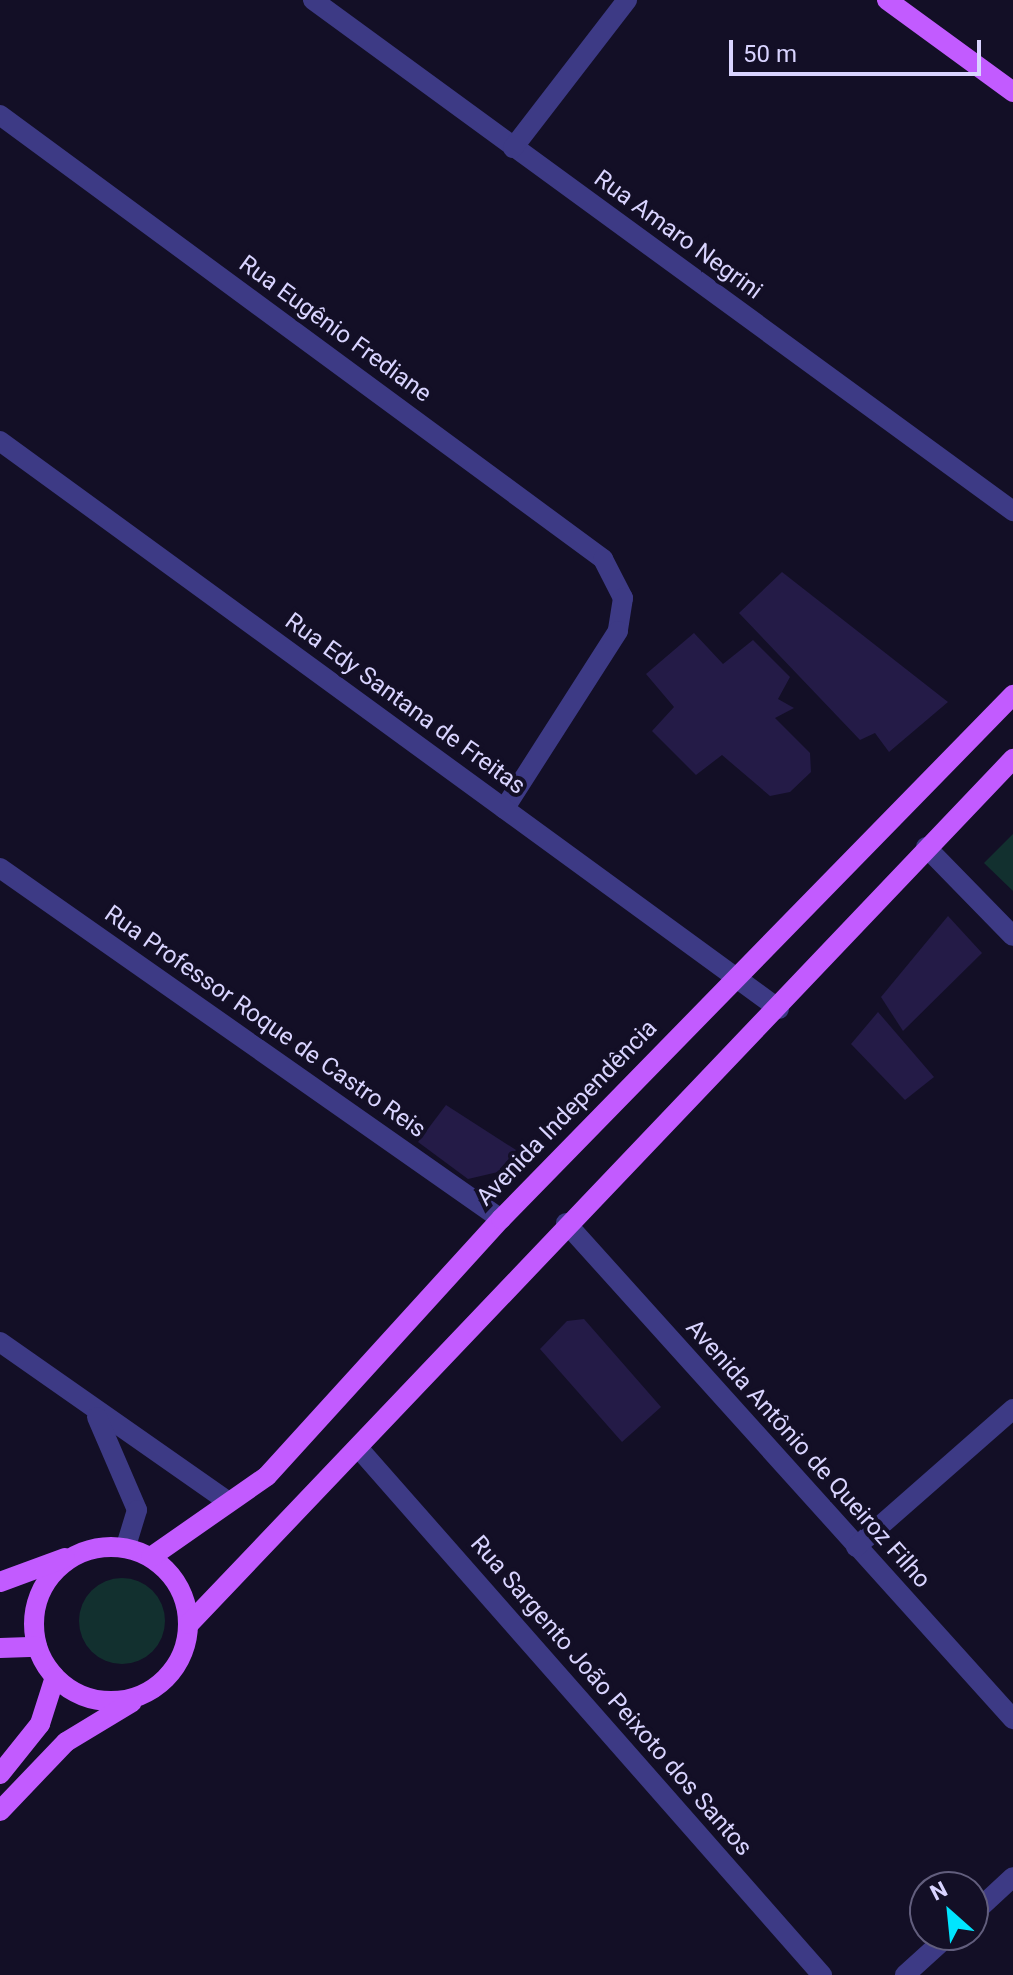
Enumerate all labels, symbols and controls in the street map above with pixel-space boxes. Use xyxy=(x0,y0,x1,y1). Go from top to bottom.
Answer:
scale bar xyxy=(733,24,985,74)
text: 50 m xyxy=(743,40,797,68)
street label: Rua Amaro Negrini xyxy=(588,164,768,306)
street label: Rua Eugênio Frediane xyxy=(233,250,437,408)
street label: Rua Edy Santana de Freitas xyxy=(279,607,531,801)
street label: Rua Professor Roque de Castro Reis xyxy=(99,900,431,1144)
street label: Avenida Independência xyxy=(471,1014,663,1212)
street label: Avenida Antônio de Queiroz Filho xyxy=(680,1314,936,1594)
street label: Rua Sargento João Peixoto dos Santos xyxy=(464,1530,758,1862)
north arrow xyxy=(909,1871,989,1951)
text: N xyxy=(926,1876,951,1906)

